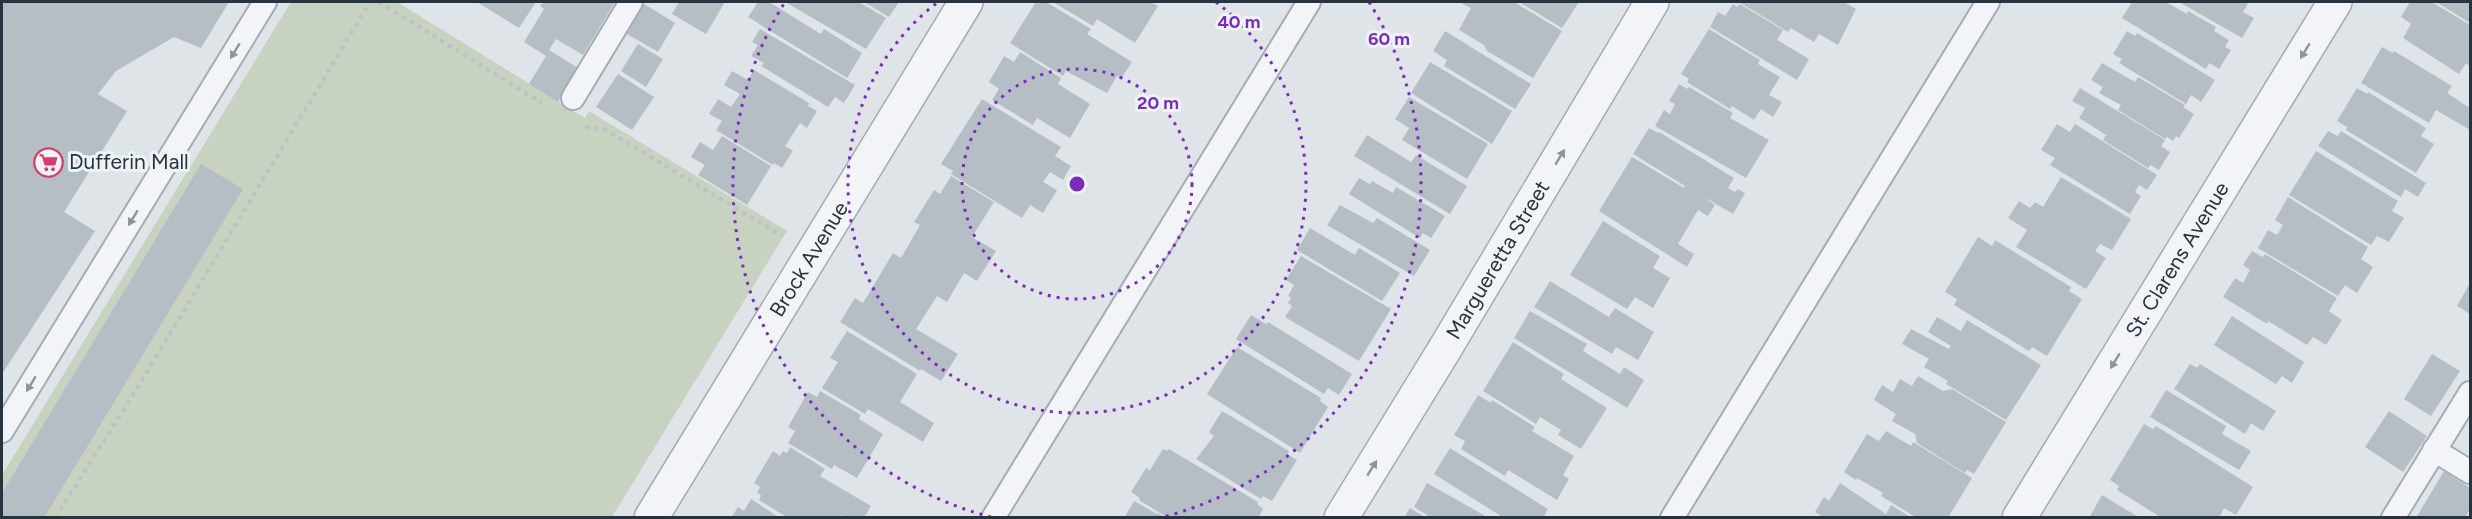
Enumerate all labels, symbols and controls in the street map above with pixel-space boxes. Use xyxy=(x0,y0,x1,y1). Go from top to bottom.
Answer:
text: 40 m xyxy=(1217,11,1261,33)
text: 60 m xyxy=(1368,28,1410,50)
one-way arrow xyxy=(229,43,240,59)
one-way arrow xyxy=(2299,43,2310,59)
text: 20 m xyxy=(1137,92,1179,114)
supermarket icon: Dufferin Mall xyxy=(32,146,64,178)
place label: Dufferin Mall xyxy=(69,149,189,174)
one-way arrow xyxy=(1554,149,1565,165)
centre of rings xyxy=(1067,174,1087,194)
street label: Margueretta Street xyxy=(1441,176,1554,344)
street label: St. Clarens Avenue xyxy=(2120,177,2234,341)
street label: Brock Avenue xyxy=(764,197,853,321)
one-way arrow xyxy=(128,210,139,226)
one-way arrow xyxy=(2110,353,2121,369)
one-way arrow xyxy=(26,376,37,392)
one-way arrow xyxy=(1366,460,1377,476)

